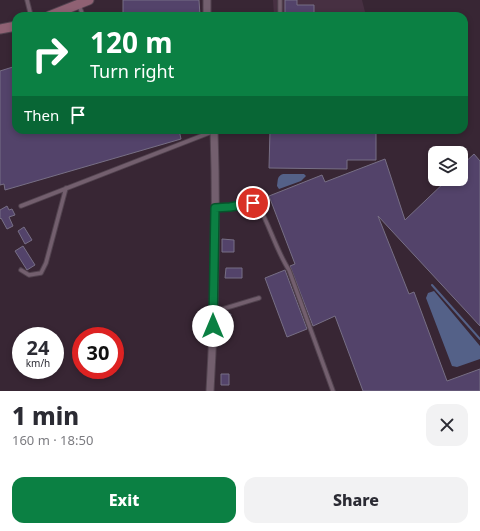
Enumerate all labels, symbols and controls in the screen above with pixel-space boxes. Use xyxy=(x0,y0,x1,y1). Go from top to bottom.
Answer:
text: 120 m xyxy=(90,23,173,61)
icon: right xyxy=(24,28,76,80)
text: Turn right xyxy=(90,59,174,83)
icon: arrive xyxy=(67,104,89,126)
text: Then xyxy=(24,105,59,125)
map controls xyxy=(428,146,468,186)
button: layers xyxy=(428,146,468,186)
pin xyxy=(236,186,270,220)
icon: arrive xyxy=(242,192,264,214)
position arrow xyxy=(192,305,234,347)
speed limit sign: 30 xyxy=(72,327,124,379)
text: 24 xyxy=(27,334,49,361)
text: km/h xyxy=(26,356,50,370)
text: 1 min xyxy=(12,399,79,432)
button: close xyxy=(426,404,468,446)
text: 160 m · 18:50 xyxy=(12,431,93,449)
button: Exit xyxy=(12,477,236,523)
button: Share xyxy=(244,477,468,523)

